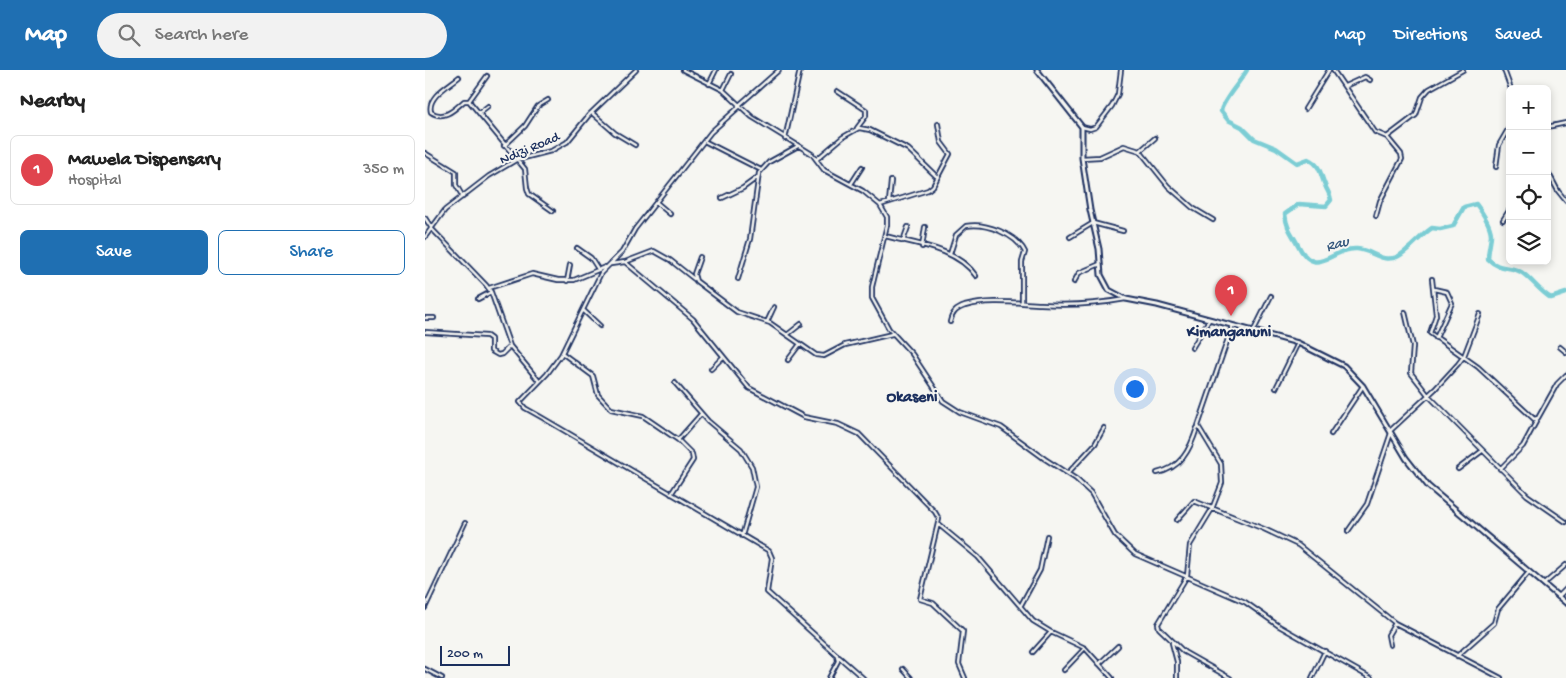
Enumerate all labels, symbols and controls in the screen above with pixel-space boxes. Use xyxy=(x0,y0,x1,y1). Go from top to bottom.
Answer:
search box xyxy=(97,13,447,58)
text: Map xyxy=(25,21,67,50)
icon: search xyxy=(115,21,143,49)
text: Search here xyxy=(155,24,248,47)
text: Map xyxy=(1334,25,1366,46)
text: Directions xyxy=(1394,25,1467,46)
text: Saved xyxy=(1495,25,1541,46)
map controls xyxy=(1506,85,1551,265)
button: + xyxy=(1506,85,1551,130)
text: Nearby xyxy=(20,90,85,115)
street label: Ndizi Road xyxy=(497,128,564,170)
button: − xyxy=(1506,130,1551,175)
text: Mawela Dispensary xyxy=(68,149,221,172)
text: 1 xyxy=(34,161,40,180)
text: 350 m xyxy=(363,161,404,180)
text: Hospital xyxy=(68,172,122,191)
button: locate xyxy=(1506,175,1551,220)
button: layers xyxy=(1506,220,1551,265)
button: Save xyxy=(20,230,208,275)
button: Share xyxy=(218,230,405,275)
water label: Rau xyxy=(1324,233,1353,257)
pin: 1 xyxy=(1215,275,1247,316)
district label: Kimanganuni xyxy=(1186,324,1272,343)
your location xyxy=(1122,376,1148,402)
district label: Okaseni xyxy=(887,389,938,408)
scale bar xyxy=(440,643,510,666)
text: 200 m xyxy=(447,646,483,663)

